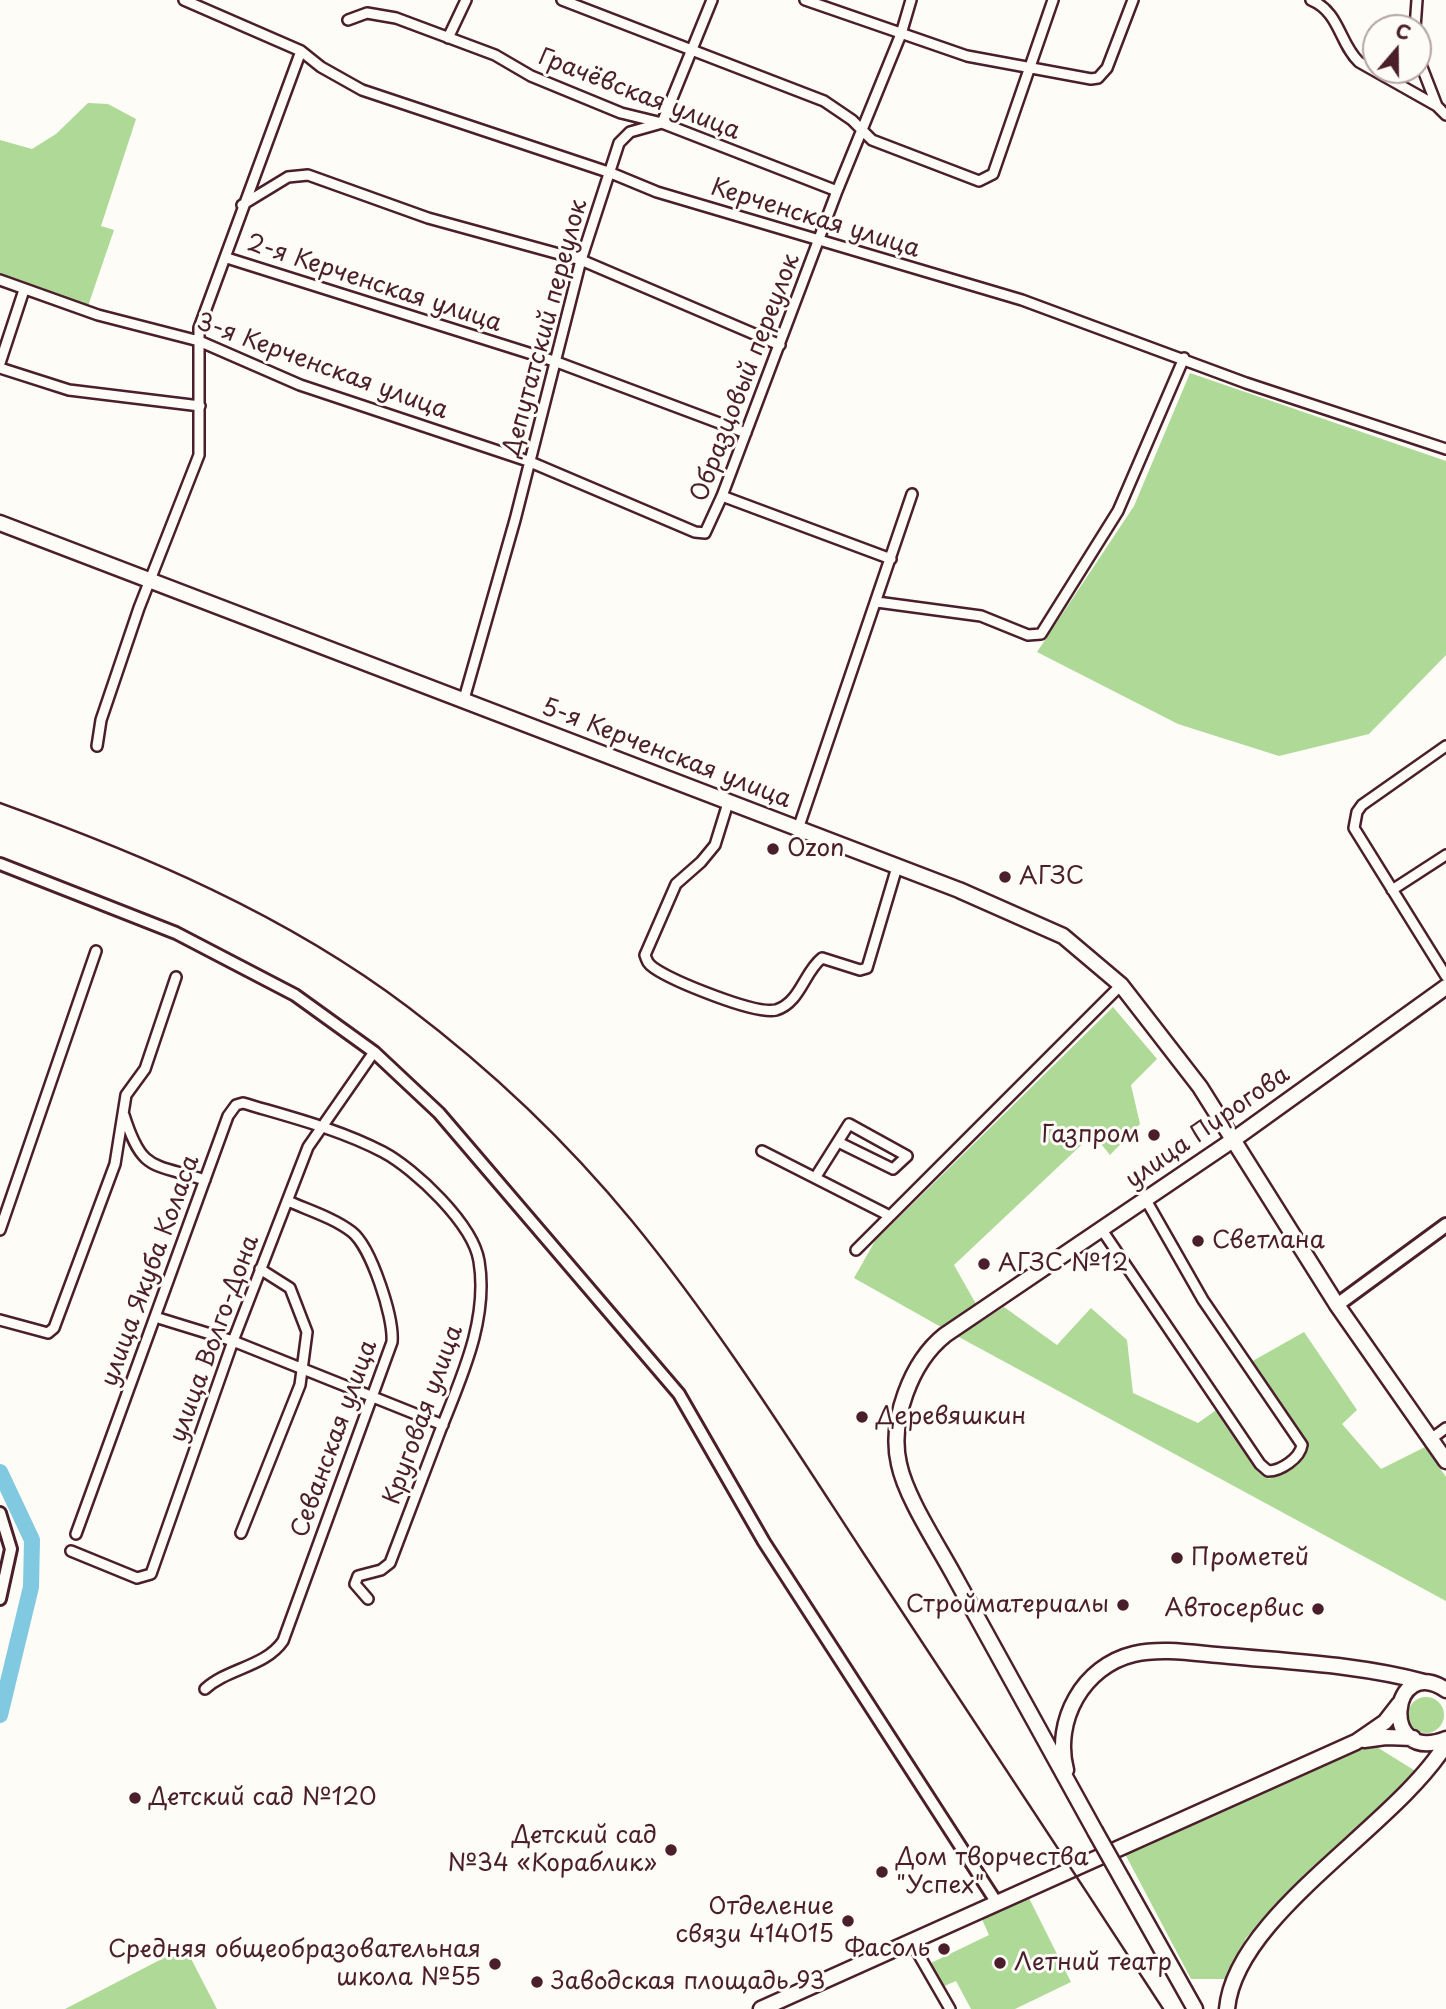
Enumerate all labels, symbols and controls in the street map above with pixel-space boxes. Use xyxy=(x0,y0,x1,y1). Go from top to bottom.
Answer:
north arrow xyxy=(1362,14,1432,84)
text: С xyxy=(1392,16,1415,47)
street label: Грачёвская улица xyxy=(534,43,744,147)
street label: Керченская улица xyxy=(707,173,923,265)
street label: Депутатский переулок xyxy=(498,196,594,460)
street label: 2-я Керченская улица xyxy=(243,229,505,339)
street label: Образцовый переулок xyxy=(685,250,807,506)
street label: 3-я Керченская улица xyxy=(192,308,452,426)
street label: 5-я Керченская улица xyxy=(537,693,795,815)
place label: Ozon xyxy=(787,835,844,863)
marker: Ozon xyxy=(765,841,781,857)
place label: АГЗС xyxy=(1019,863,1084,891)
marker: АГЗС xyxy=(997,869,1013,885)
street label: улица Пирогова xyxy=(1121,1061,1295,1195)
place label: Газпром xyxy=(1041,1121,1140,1149)
marker: Газпром xyxy=(1146,1127,1162,1143)
street label: улица Якуба Коласа xyxy=(96,1151,206,1391)
place label: Светлана xyxy=(1212,1227,1325,1255)
street label: улица Волго-Дона xyxy=(164,1232,266,1446)
marker: Светлана xyxy=(1190,1233,1206,1249)
place label: АГЗС №12 xyxy=(998,1250,1128,1278)
marker: АГЗС №12 xyxy=(976,1256,992,1272)
street label: Круговая улица xyxy=(378,1321,470,1509)
street label: Севанская улица xyxy=(286,1336,384,1542)
place label: Деревяшкин xyxy=(876,1403,1026,1431)
marker: Деревяшкин xyxy=(854,1409,870,1425)
place label: Прометей xyxy=(1191,1544,1309,1572)
marker: Прометей xyxy=(1169,1550,1185,1566)
place label: Стройматериалы xyxy=(906,1591,1109,1619)
place label: Автосервис xyxy=(1164,1595,1304,1623)
marker: Стройматериалы xyxy=(1115,1597,1131,1613)
marker: Автосервис xyxy=(1310,1601,1326,1617)
place label: Детский сад №120 xyxy=(149,1784,377,1812)
marker: Детский сад №120 xyxy=(127,1790,143,1806)
place label: Детский сад №34 «Кораблик» xyxy=(447,1822,657,1878)
marker: Детский сад №34 «Кораблик» xyxy=(663,1842,679,1858)
place label: Дом творчества "Успех" xyxy=(896,1844,1089,1900)
marker: Дом творчества "Успех" xyxy=(874,1864,890,1880)
place label: Отделение связи 414015 xyxy=(676,1893,834,1949)
marker: Отделение связи 414015 xyxy=(840,1913,856,1929)
place label: Фасоль xyxy=(844,1935,930,1963)
place label: Средняя общеобразовательная школа №55 xyxy=(108,1936,481,1992)
marker: Фасоль xyxy=(936,1941,952,1957)
place label: Летний театр xyxy=(1014,1949,1172,1977)
marker: Летний театр xyxy=(992,1955,1008,1971)
marker: Средняя общеобразовательная школа №55 xyxy=(487,1956,503,1972)
place label: Заводская площадь 93 xyxy=(551,1968,825,1996)
marker: Заводская площадь 93 xyxy=(529,1974,545,1990)

